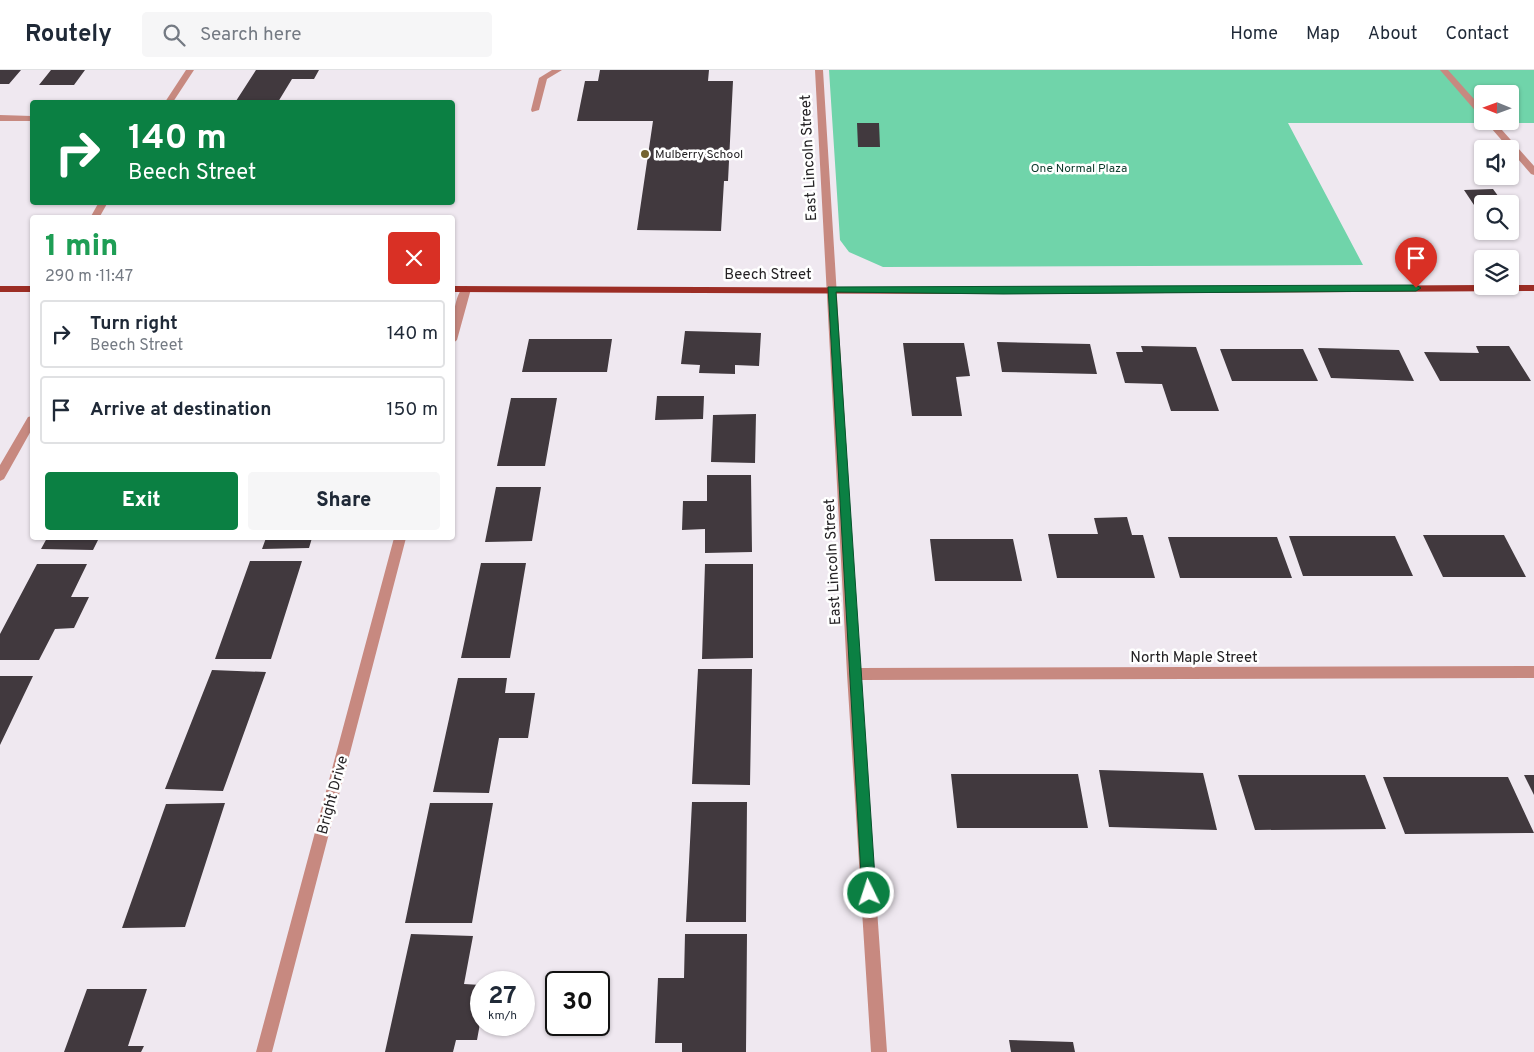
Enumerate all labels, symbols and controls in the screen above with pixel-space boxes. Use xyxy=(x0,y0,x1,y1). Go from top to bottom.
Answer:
search box xyxy=(142,12,492,57)
text: Routely xyxy=(25,20,112,50)
icon: search xyxy=(160,21,188,49)
text: Search here xyxy=(200,23,301,47)
text: Home xyxy=(1230,23,1278,46)
text: Map xyxy=(1306,23,1340,46)
text: About xyxy=(1368,23,1417,46)
text: Contact xyxy=(1445,23,1509,46)
north arrow xyxy=(1474,85,1519,130)
map controls xyxy=(1474,85,1519,295)
street label: East Lincoln Street xyxy=(797,94,822,222)
text: 140 m xyxy=(128,117,227,161)
icon: right xyxy=(45,120,110,185)
button: sound xyxy=(1474,140,1519,185)
place label: Mulberry School xyxy=(655,147,743,163)
marker: Mulberry School xyxy=(639,148,651,160)
text: Beech Street xyxy=(128,160,256,187)
park label: One Normal Plaza xyxy=(1031,161,1127,177)
button: search xyxy=(1474,195,1519,240)
text: 1 min xyxy=(45,229,118,266)
button: close xyxy=(388,232,440,284)
pin xyxy=(1395,237,1437,288)
icon: arrive xyxy=(1402,244,1430,272)
button: layers xyxy=(1474,250,1519,295)
street label: Beech Street xyxy=(724,266,812,285)
text: 290 m · 11:47 xyxy=(45,267,133,287)
text: Turn right xyxy=(90,312,178,336)
icon: right xyxy=(47,320,75,348)
text: 140 m xyxy=(387,322,438,346)
text: Beech Street xyxy=(90,336,183,356)
icon: arrive xyxy=(47,396,75,424)
text: Arrive at destination xyxy=(90,398,271,422)
text: 150 m xyxy=(386,398,438,422)
button: Exit xyxy=(45,472,238,530)
button: Share xyxy=(248,472,440,530)
street label: East Lincoln Street xyxy=(821,498,846,626)
street label: North Maple Street xyxy=(1130,649,1258,668)
street label: Bright Drive xyxy=(314,754,353,837)
position arrow xyxy=(842,866,894,918)
speed limit sign: 30 xyxy=(545,971,610,1036)
text: 27 xyxy=(488,981,517,1013)
text: km/h xyxy=(488,1008,517,1024)

